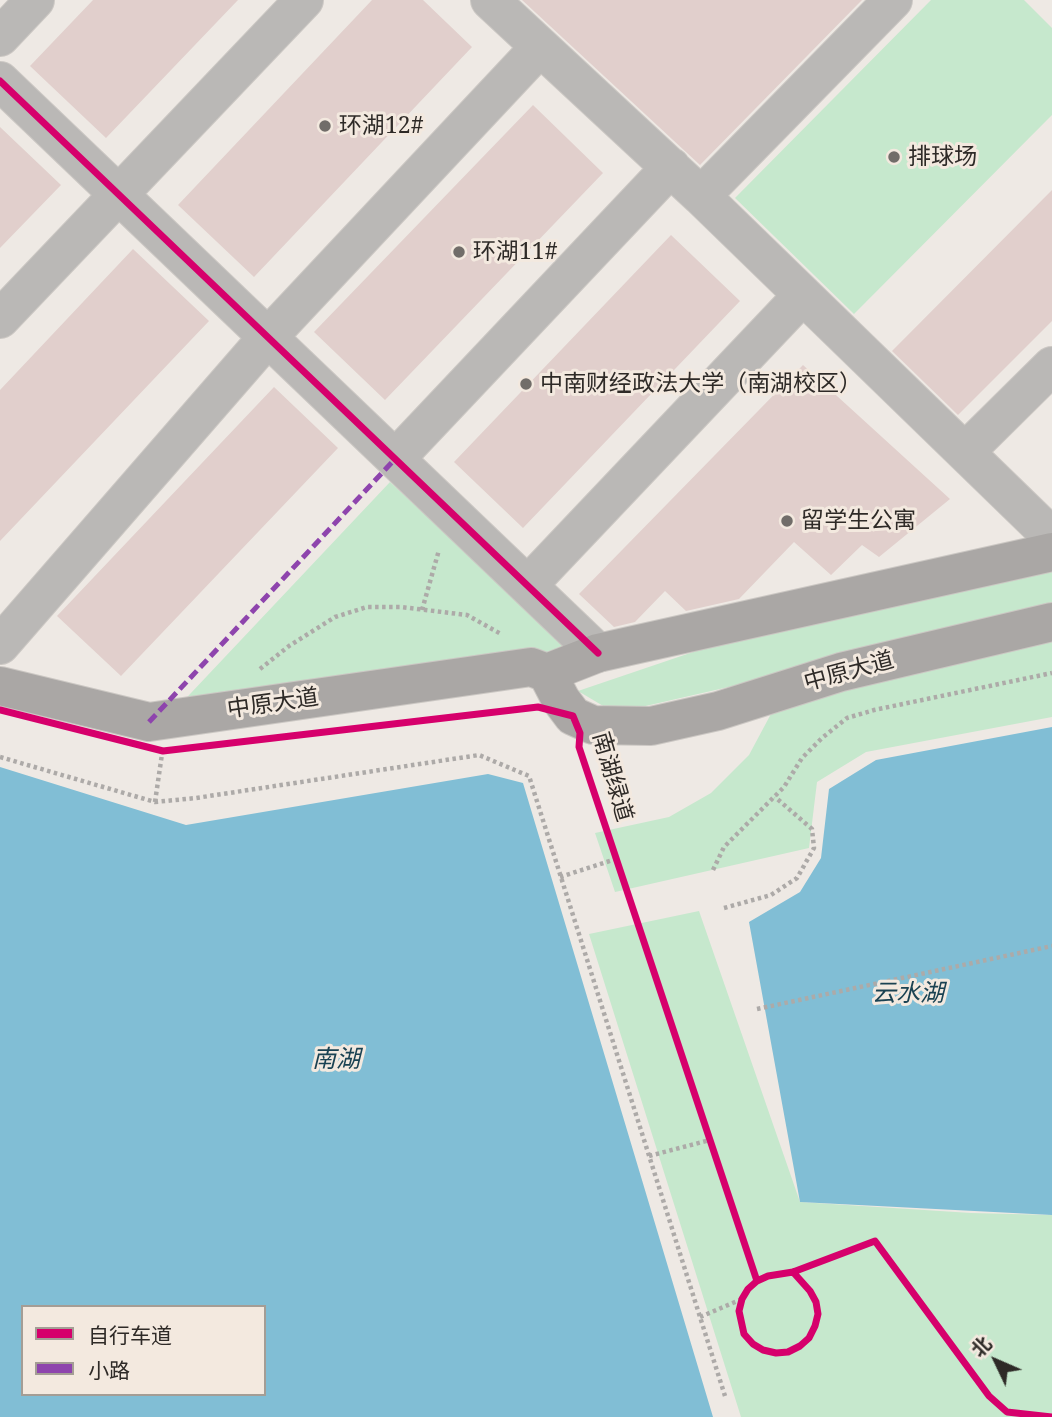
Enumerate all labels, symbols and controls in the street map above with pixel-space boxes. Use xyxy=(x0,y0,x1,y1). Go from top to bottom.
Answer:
place label: 环湖12# xyxy=(339,112,424,140)
marker: 环湖12# xyxy=(317,118,333,134)
place label: 排球场 xyxy=(908,143,977,171)
marker: 排球场 xyxy=(886,149,902,165)
place label: 环湖11# xyxy=(473,238,558,266)
marker: 环湖11# xyxy=(451,244,467,260)
place label: 中南财经政法大学（南湖校区） xyxy=(540,370,862,398)
marker: 中南财经政法大学（南湖校区） xyxy=(518,376,534,392)
place label: 留学生公寓 xyxy=(801,507,916,535)
marker: 留学生公寓 xyxy=(779,513,795,529)
street label: 中原大道 xyxy=(801,647,897,697)
street label: 中原大道 xyxy=(226,684,320,724)
street label: 南湖绿道 xyxy=(586,729,638,825)
water label: 云水湖 xyxy=(872,980,944,1008)
water label: 南湖 xyxy=(312,1046,360,1074)
legend xyxy=(21,1305,266,1396)
text: 自行车道 xyxy=(88,1321,172,1349)
north arrow xyxy=(961,1326,1031,1396)
text: 北 xyxy=(965,1331,997,1362)
text: 小路 xyxy=(88,1356,130,1384)

